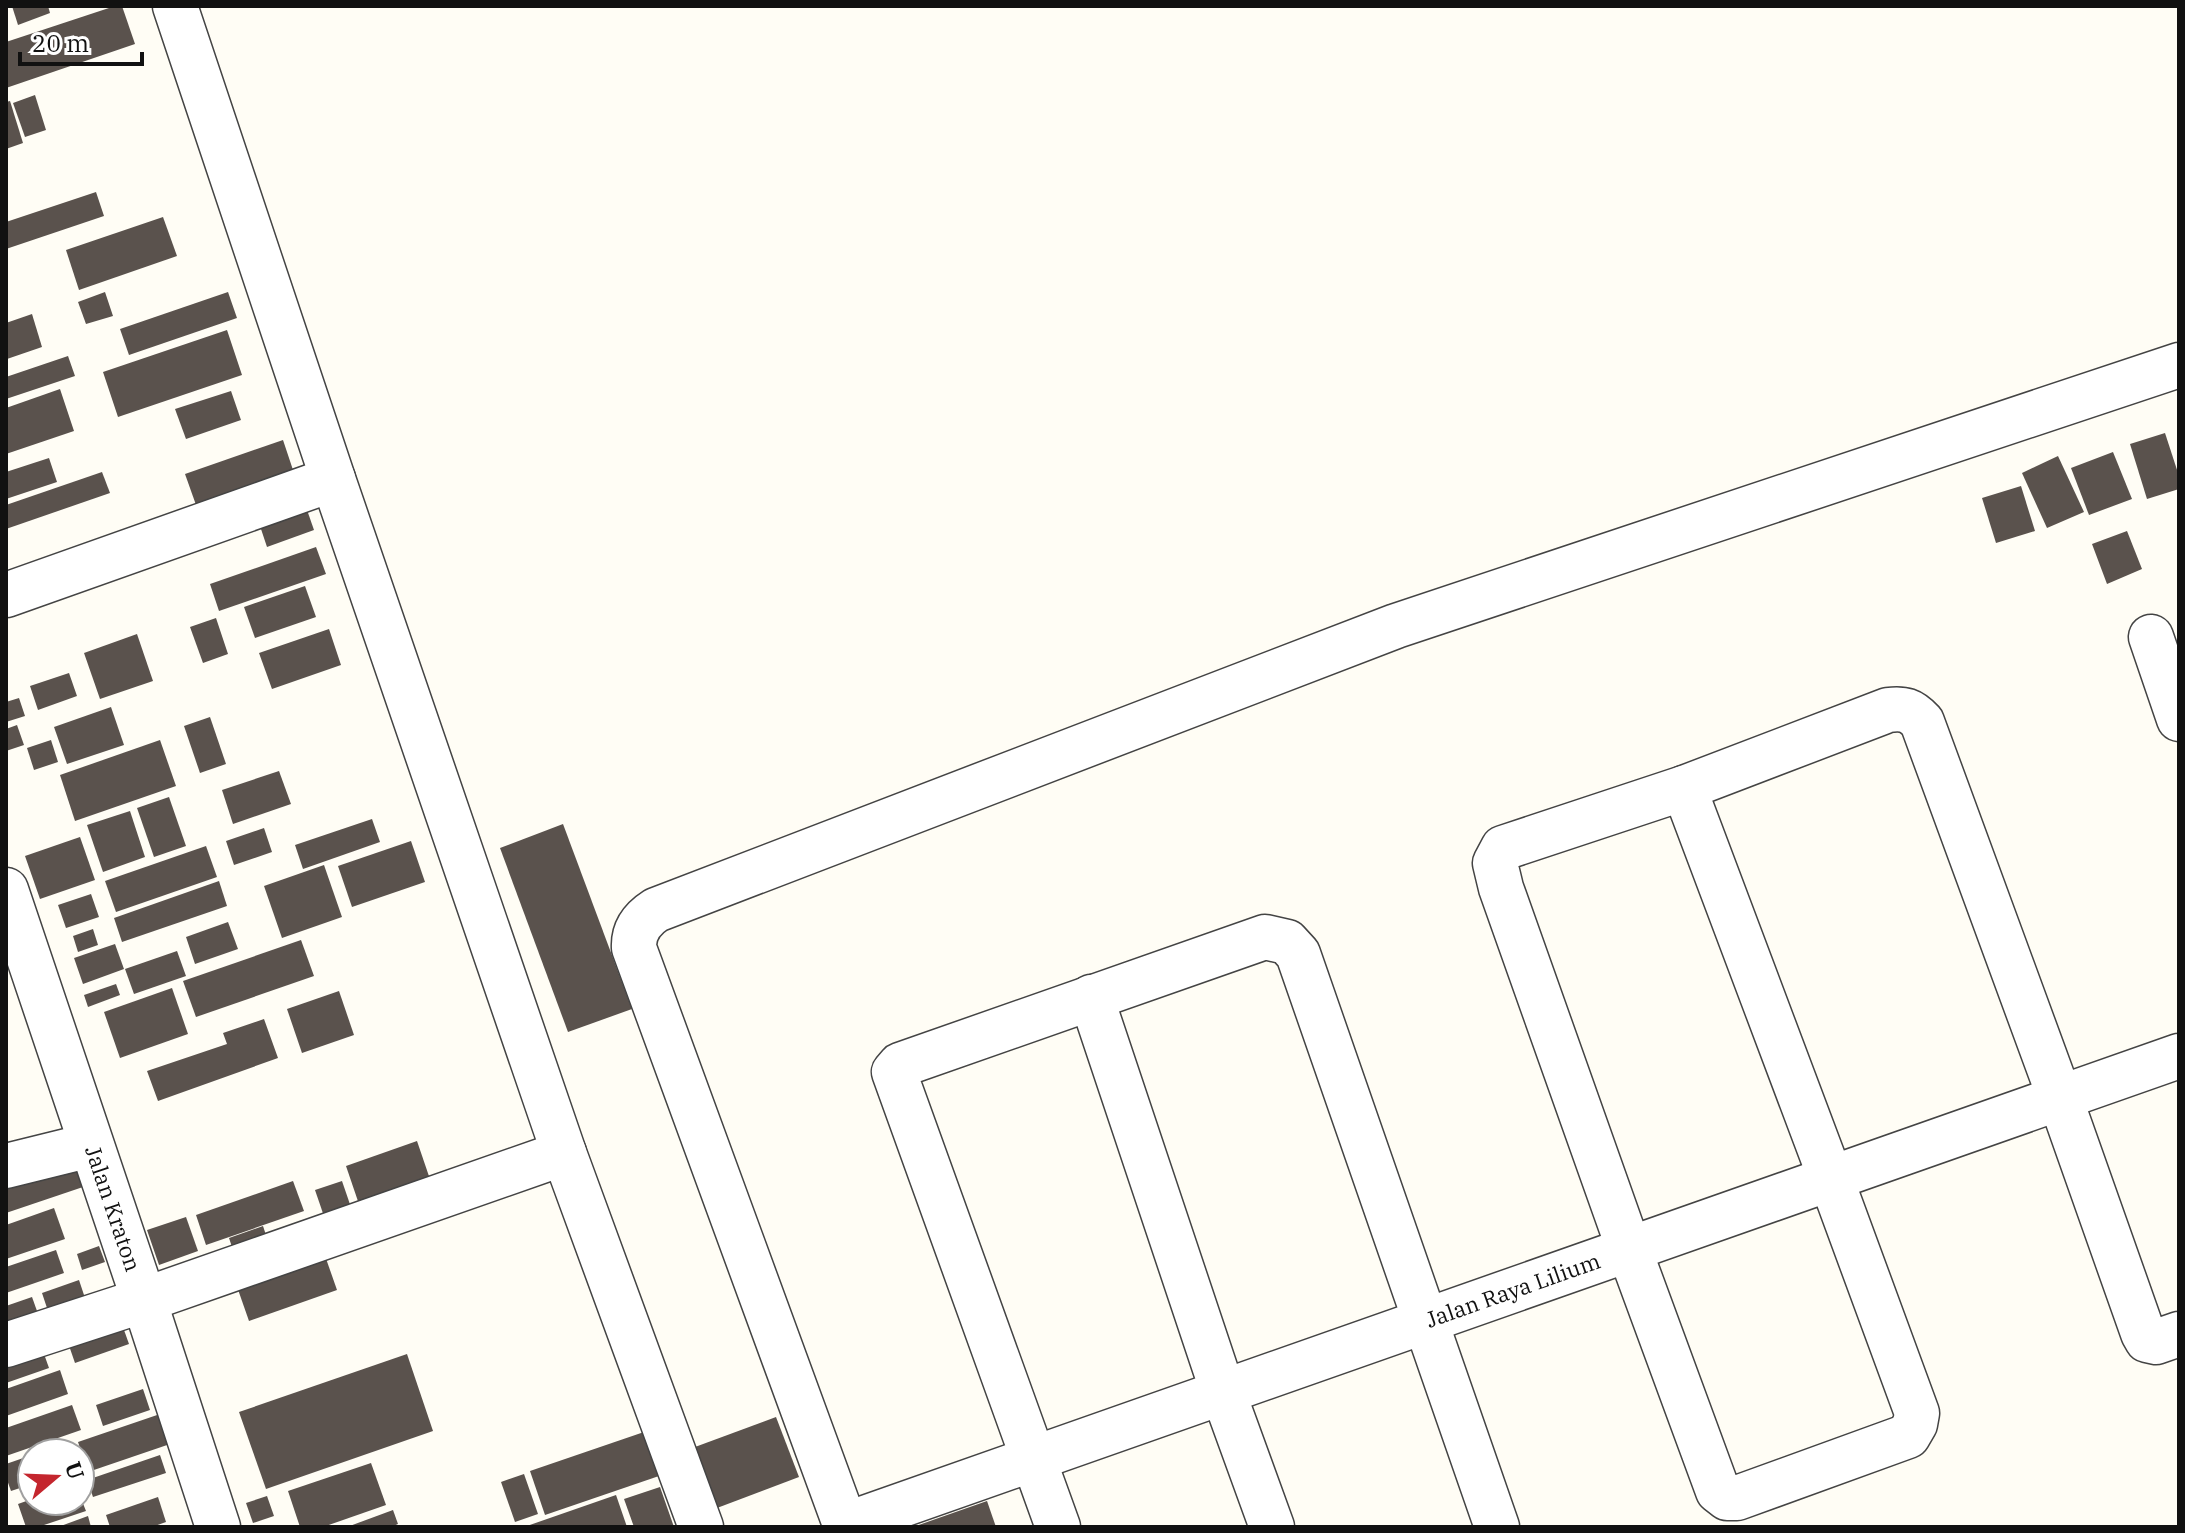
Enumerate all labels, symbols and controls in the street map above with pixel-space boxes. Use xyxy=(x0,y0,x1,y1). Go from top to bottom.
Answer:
scale bar xyxy=(20,16,142,66)
text: 20 m xyxy=(32,27,89,59)
street label: Jalan Kraton xyxy=(79,1142,148,1275)
street label: Jalan Raya Lilium xyxy=(1422,1246,1604,1334)
north arrow xyxy=(16,1437,96,1517)
text: U xyxy=(59,1458,92,1483)

